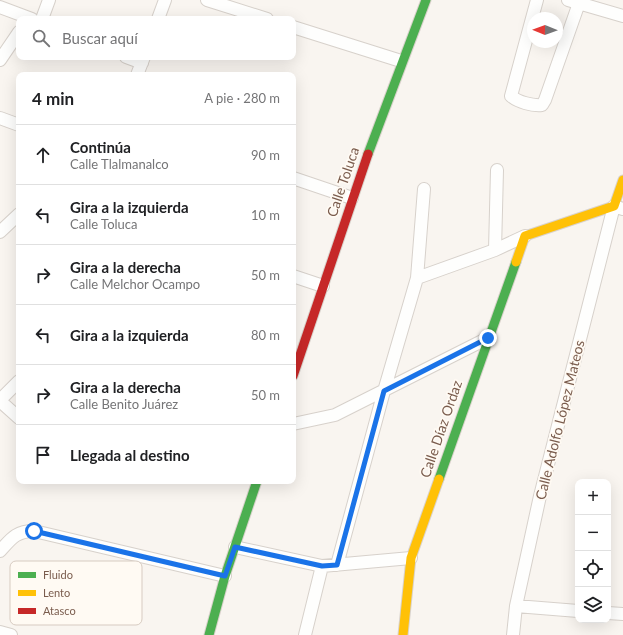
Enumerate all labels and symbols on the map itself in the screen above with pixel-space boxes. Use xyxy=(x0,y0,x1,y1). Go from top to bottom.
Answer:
north arrow xyxy=(527,12,563,48)
street label: Calle Toluca xyxy=(323,145,362,219)
route end xyxy=(479,329,497,347)
street label: Calle Adolfo López Mateos xyxy=(531,338,588,501)
street label: Calle Díaz Ordaz xyxy=(416,378,465,480)
route start xyxy=(25,522,43,540)
legend xyxy=(10,561,142,625)
text: Fluido xyxy=(43,568,73,581)
text: Lento xyxy=(43,586,70,599)
text: Atasco xyxy=(43,604,76,617)

